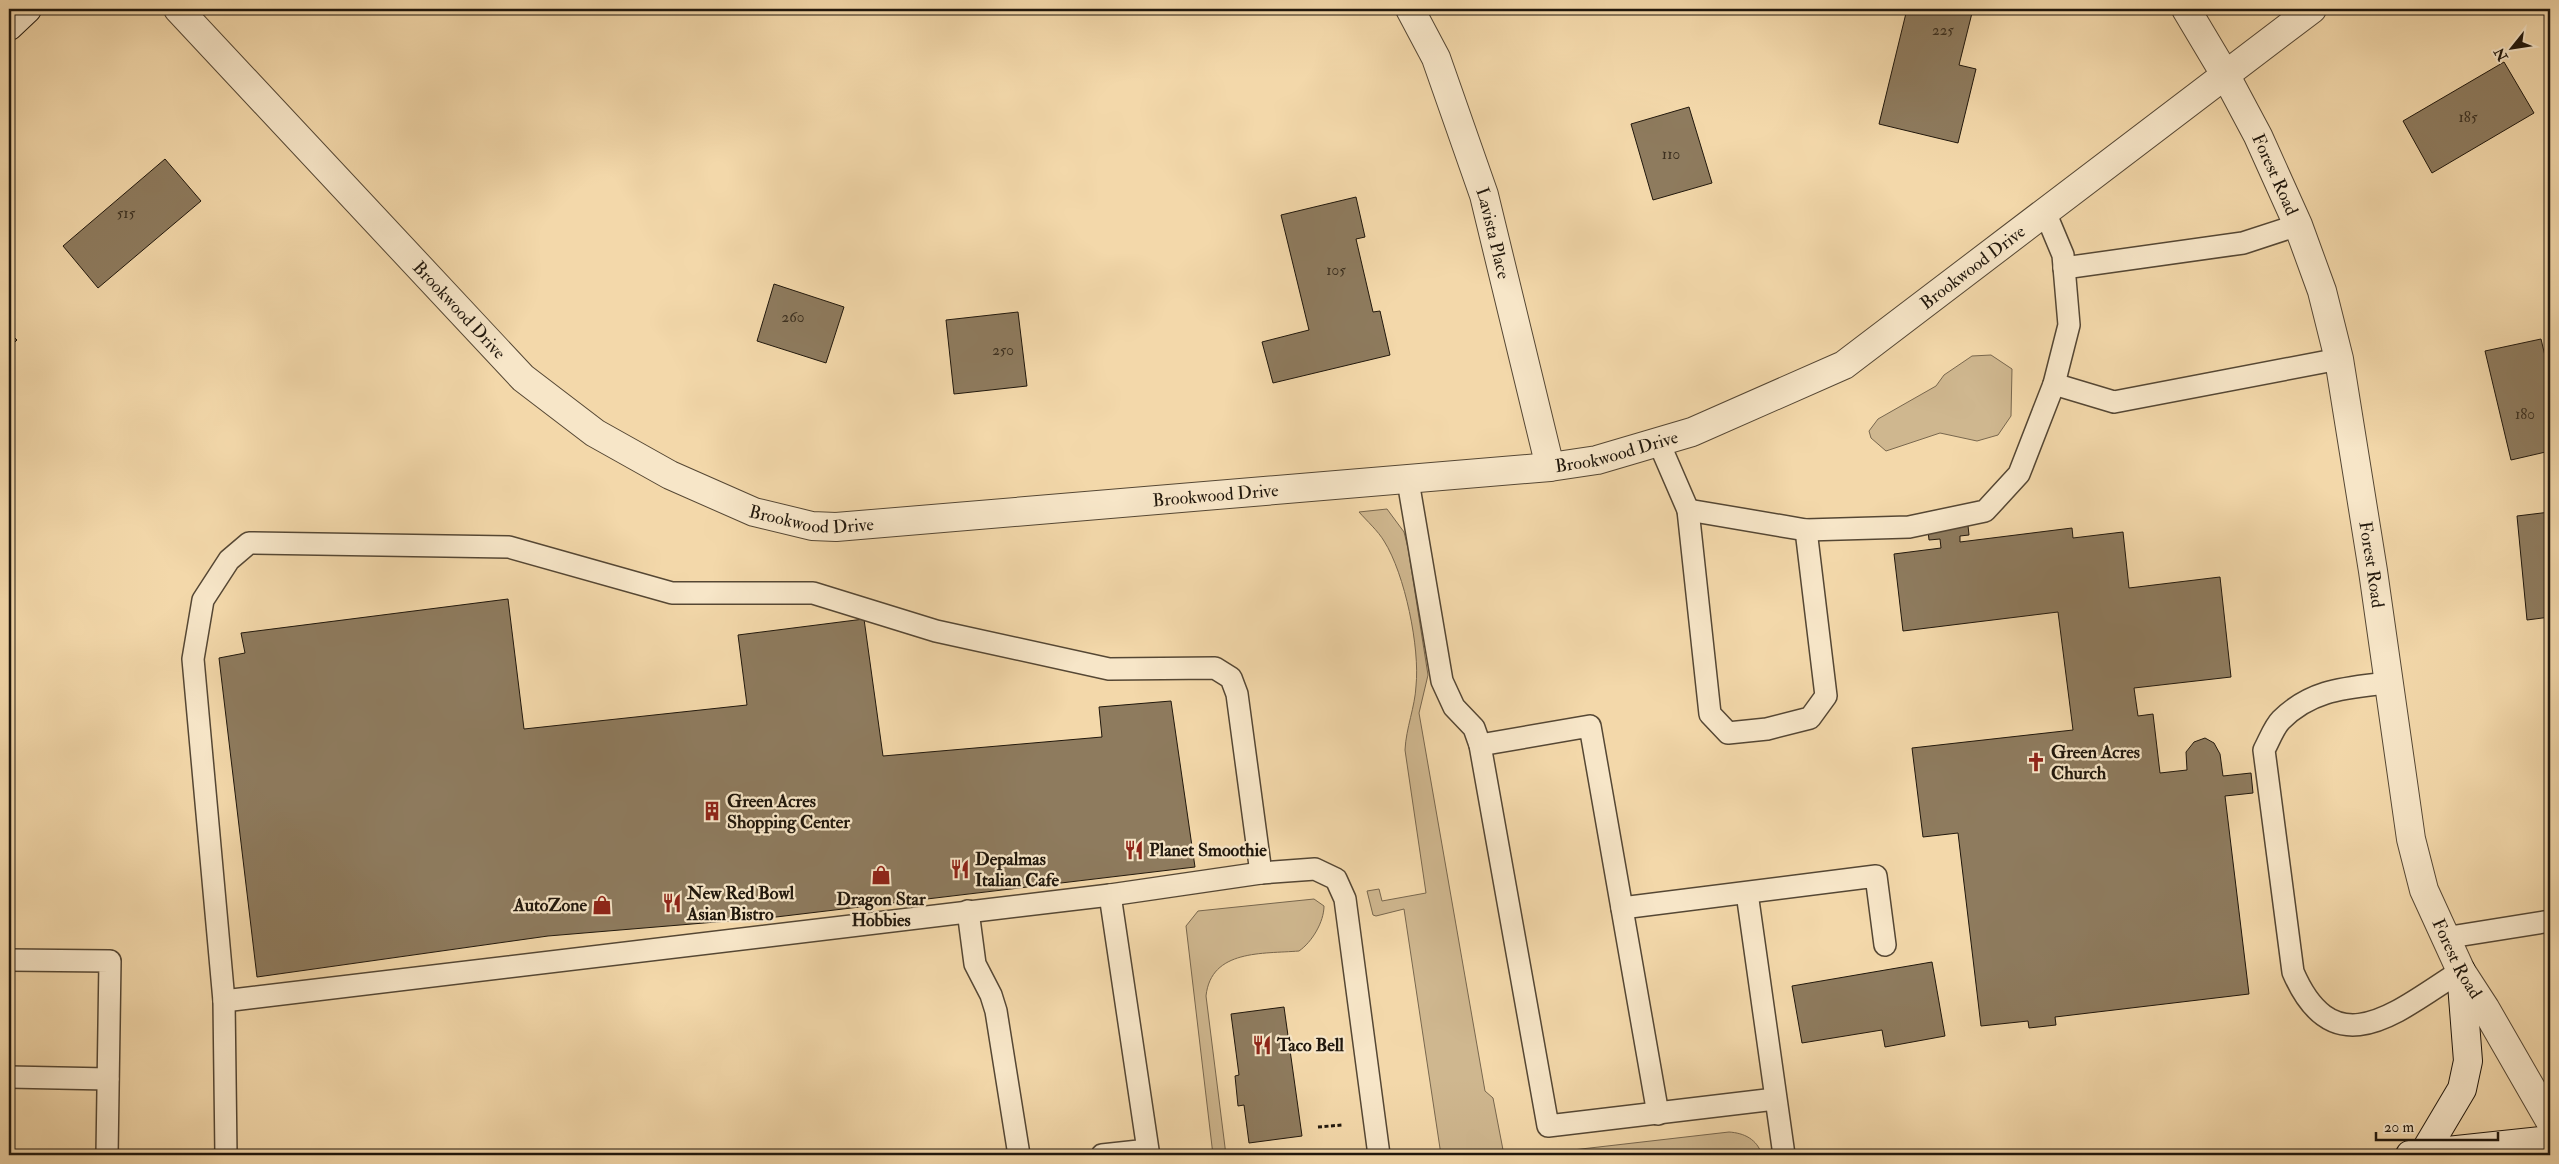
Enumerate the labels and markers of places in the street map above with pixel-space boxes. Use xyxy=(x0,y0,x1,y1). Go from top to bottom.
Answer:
place label: Green Acres Church xyxy=(2051,741,2140,785)
church icon: Green Acres Church xyxy=(2025,751,2047,773)
place label: Green Acres Shopping Center xyxy=(727,790,850,834)
building icon: Green Acres Shopping Center xyxy=(701,800,723,822)
restaurant icon: Planet Smoothie xyxy=(1123,839,1145,861)
place label: Planet Smoothie xyxy=(1149,839,1267,862)
place label: Depalmas Italian Cafe xyxy=(975,848,1059,892)
restaurant icon: Depalmas Italian Cafe xyxy=(949,858,971,880)
shop icon: Dragon Star Hobbies xyxy=(870,864,892,886)
place label: New Red Bowl Asian Bistro xyxy=(686,882,794,926)
place label: Dragon Star Hobbies xyxy=(836,888,926,932)
restaurant icon: New Red Bowl Asian Bistro xyxy=(661,892,683,914)
place label: AutoZone xyxy=(512,894,587,917)
shop icon: AutoZone xyxy=(591,894,613,916)
restaurant icon: Taco Bell xyxy=(1251,1034,1273,1056)
place label: Taco Bell xyxy=(1276,1034,1344,1057)

